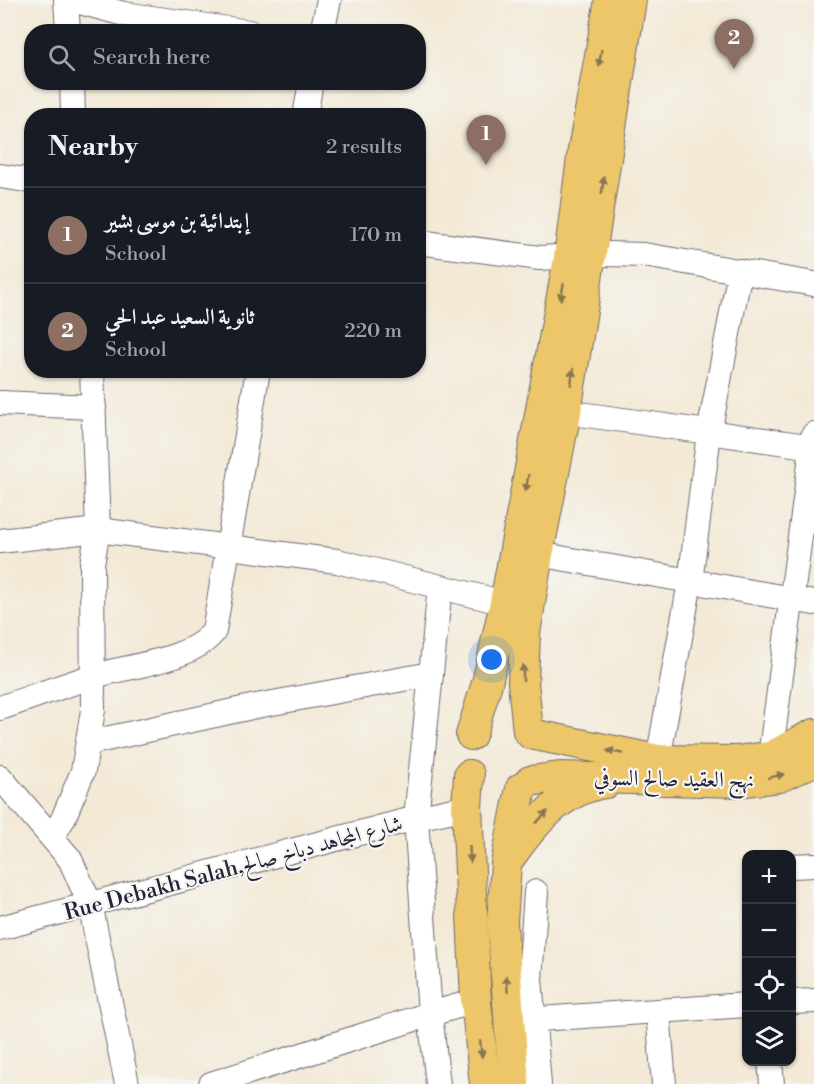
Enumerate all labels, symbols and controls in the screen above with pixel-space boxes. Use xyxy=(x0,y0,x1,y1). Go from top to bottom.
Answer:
pin: 2 xyxy=(714,20,754,69)
search box xyxy=(24,24,426,90)
icon: search xyxy=(45,41,78,74)
text: Search here xyxy=(93,44,210,71)
one-way arrow xyxy=(595,48,604,67)
pin: 1 xyxy=(466,116,506,165)
text: Nearby xyxy=(48,131,138,163)
text: 2 results xyxy=(326,135,402,160)
one-way arrow xyxy=(598,175,607,194)
text: إبتدائية بن موسى بشير xyxy=(105,208,249,235)
text: 1 xyxy=(63,223,72,248)
text: 170 m xyxy=(350,223,402,248)
text: School xyxy=(105,242,167,267)
one-way arrow xyxy=(557,282,566,301)
text: ثانوية السعيد عبد الحي xyxy=(105,304,254,331)
text: 2 xyxy=(61,319,74,344)
text: 220 m xyxy=(344,319,402,344)
text: School xyxy=(105,338,167,363)
one-way arrow xyxy=(567,368,576,387)
one-way arrow xyxy=(522,474,531,493)
your location xyxy=(477,645,506,674)
one-way arrow xyxy=(519,663,528,682)
one-way arrow xyxy=(605,747,624,756)
street label: نهج العقيد صالح السوفي xyxy=(594,765,754,799)
one-way arrow xyxy=(767,771,785,781)
street label: Rue Debakh Salah,شارع المجاهد دباخ صالح xyxy=(61,810,407,932)
one-way arrow xyxy=(535,810,549,825)
one-way arrow xyxy=(465,845,474,864)
map controls xyxy=(742,850,796,1066)
button: + xyxy=(742,850,796,904)
button: − xyxy=(742,904,796,958)
button: locate xyxy=(742,958,796,1012)
one-way arrow xyxy=(503,974,512,993)
button: layers xyxy=(742,1012,796,1066)
one-way arrow xyxy=(476,1039,486,1058)

